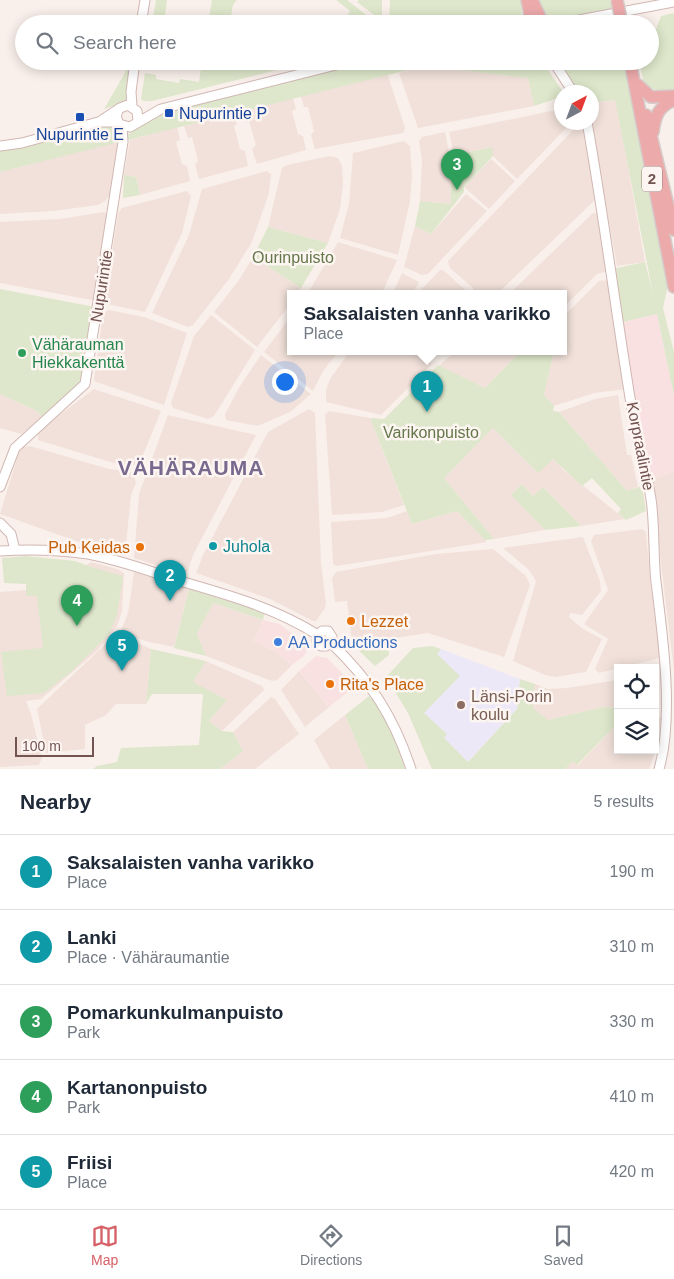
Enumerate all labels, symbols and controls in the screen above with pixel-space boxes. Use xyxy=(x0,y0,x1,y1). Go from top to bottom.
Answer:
search box xyxy=(15,15,659,70)
icon: search xyxy=(33,29,61,57)
text: Search here xyxy=(73,32,177,53)
north arrow xyxy=(554,85,599,130)
place label: Nupurintie P xyxy=(179,105,267,122)
marker: Nupurintie P xyxy=(163,107,175,119)
marker: Nupurintie E xyxy=(74,111,86,123)
place label: Nupurintie E xyxy=(36,126,124,143)
pin: 3 xyxy=(441,149,473,190)
road number: 2 xyxy=(642,166,662,192)
street label: Nupurintie xyxy=(87,249,116,323)
park label: Ourinpuisto xyxy=(252,249,334,266)
popup xyxy=(287,290,567,355)
text: Saksalaisten vanha varikko xyxy=(303,303,551,324)
text: Place xyxy=(303,325,343,342)
place label: Vähärauman Hiekkakenttä xyxy=(32,336,125,371)
marker: Vähärauman Hiekkakenttä xyxy=(16,347,28,359)
your location xyxy=(272,369,298,395)
pin: 1 xyxy=(411,371,443,412)
street label: Korpraalintie xyxy=(624,400,657,492)
park label: Varikonpuisto xyxy=(383,424,479,441)
district label: VÄHÄRAUMA xyxy=(118,456,264,479)
place label: Juhola xyxy=(223,538,270,555)
place label: Pub Keidas xyxy=(48,539,130,556)
marker: Juhola xyxy=(207,540,219,552)
marker: Pub Keidas xyxy=(134,541,146,553)
pin: 2 xyxy=(154,560,186,601)
pin: 4 xyxy=(61,585,93,626)
place label: Lezzet xyxy=(361,613,409,630)
marker: Lezzet xyxy=(345,615,357,627)
pin: 5 xyxy=(106,630,138,671)
place label: AA Productions xyxy=(288,634,397,651)
marker: AA Productions xyxy=(272,636,284,648)
map controls xyxy=(614,664,659,754)
button: locate xyxy=(614,664,659,709)
place label: Rita's Place xyxy=(340,676,424,693)
marker: Rita's Place xyxy=(324,678,336,690)
place label: Länsi-Porin koulu xyxy=(471,688,552,723)
marker: Länsi-Porin koulu xyxy=(455,699,467,711)
button: layers xyxy=(614,709,659,754)
scale bar xyxy=(15,734,94,757)
text: 100 m xyxy=(22,738,61,754)
text: Nearby xyxy=(20,790,91,813)
text: 5 results xyxy=(594,793,654,810)
text: Saksalaisten vanha varikko xyxy=(67,852,314,873)
text: 1 xyxy=(32,863,40,880)
text: 190 m xyxy=(610,863,654,880)
text: Place xyxy=(67,874,107,891)
text: Lanki xyxy=(67,927,117,948)
text: 2 xyxy=(32,938,40,955)
text: 310 m xyxy=(610,938,654,955)
text: Place · Vähäraumantie xyxy=(67,949,230,966)
text: Pomarkunkulmanpuisto xyxy=(67,1002,283,1023)
text: 3 xyxy=(32,1013,40,1030)
text: 330 m xyxy=(610,1013,654,1030)
text: Park xyxy=(67,1024,100,1041)
text: Kartanonpuisto xyxy=(67,1077,207,1098)
text: 4 xyxy=(32,1088,40,1105)
text: 410 m xyxy=(610,1088,654,1105)
text: Park xyxy=(67,1099,100,1116)
text: Friisi xyxy=(67,1152,112,1173)
text: 5 xyxy=(32,1163,40,1180)
text: 420 m xyxy=(610,1163,654,1180)
text: Place xyxy=(67,1174,107,1191)
tab: Map xyxy=(91,1222,119,1268)
tab: Directions xyxy=(300,1222,362,1268)
tab: Saved xyxy=(544,1222,583,1268)

